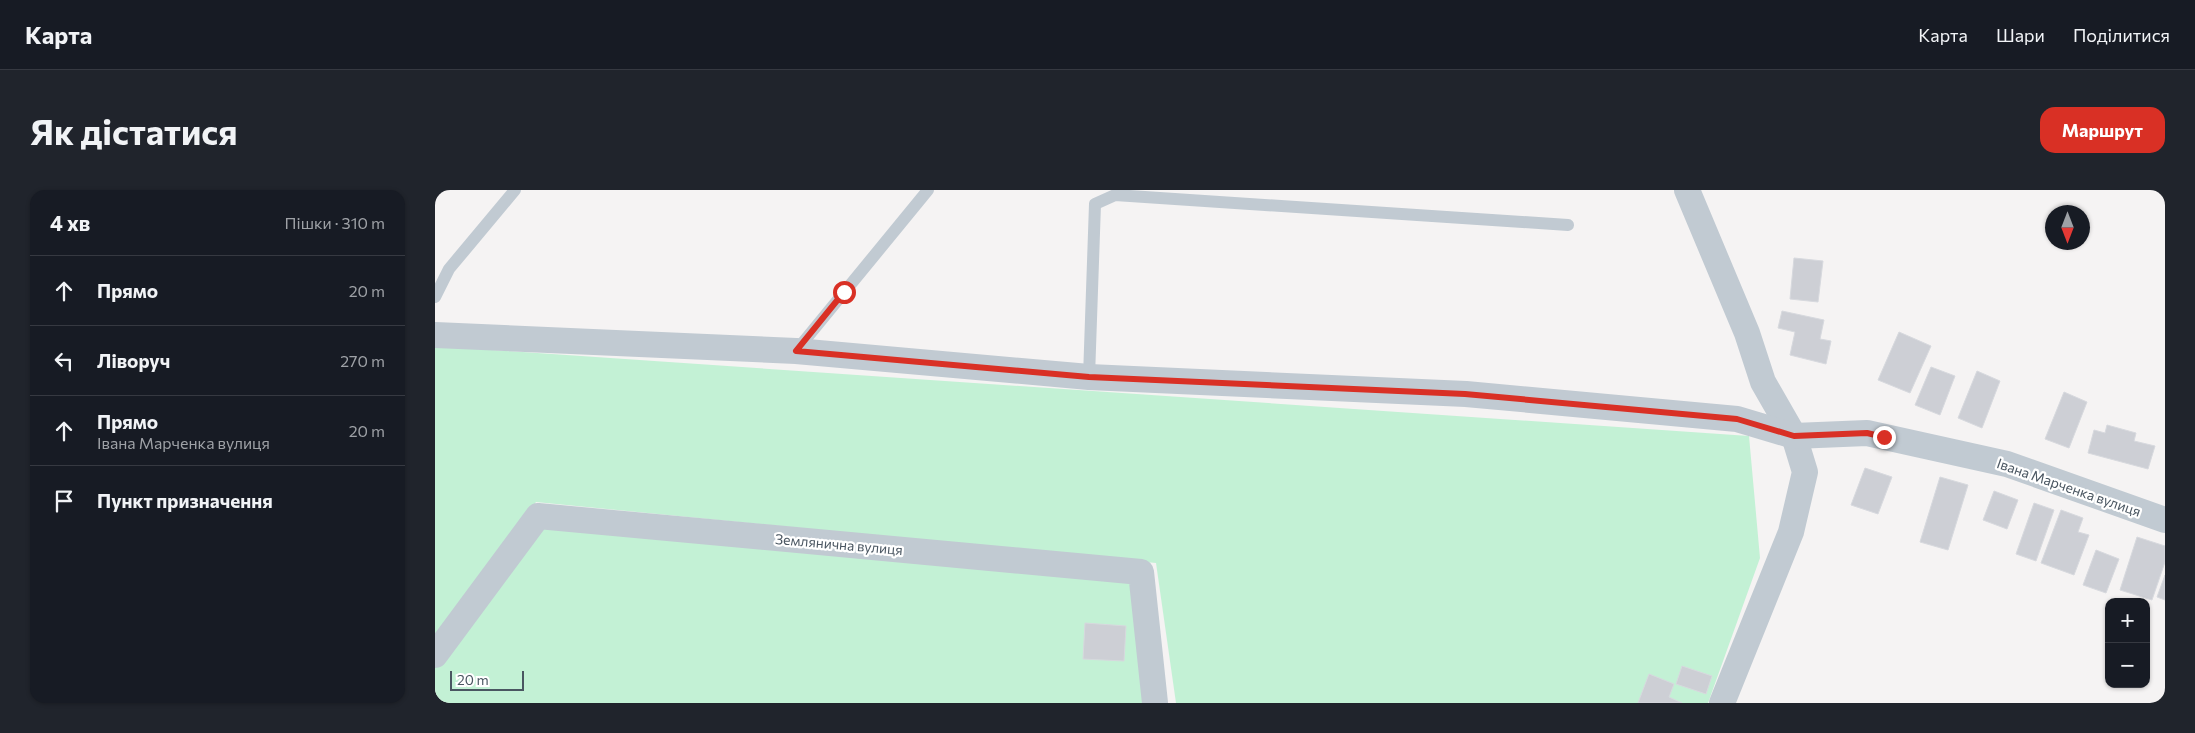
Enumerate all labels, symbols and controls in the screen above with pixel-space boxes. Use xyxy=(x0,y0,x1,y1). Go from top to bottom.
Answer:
text: Карта xyxy=(25,20,92,49)
text: Карта xyxy=(1918,24,1968,46)
text: Шари xyxy=(1996,24,2045,46)
text: Поділитися xyxy=(2073,24,2170,46)
button: Маршрут xyxy=(2040,107,2165,153)
text: Як дістатися xyxy=(30,109,238,152)
north arrow xyxy=(2045,205,2090,250)
text: 4 хв xyxy=(50,210,90,235)
text: Пішки · 310 m xyxy=(285,213,385,232)
icon: ahead xyxy=(50,277,78,305)
text: Прямо xyxy=(97,279,158,302)
text: 20 m xyxy=(349,281,385,300)
route start xyxy=(833,281,856,304)
icon: left xyxy=(50,347,78,375)
text: Ліворуч xyxy=(97,349,170,372)
text: 270 m xyxy=(340,351,385,370)
text: Прямо xyxy=(97,410,158,433)
icon: ahead xyxy=(50,417,78,445)
text: 20 m xyxy=(349,421,385,440)
route end xyxy=(1873,426,1896,449)
text: Івана Марченка вулиця xyxy=(97,433,270,452)
street label: Івана Марченка вулиця xyxy=(1995,454,2143,520)
icon: arrive xyxy=(50,487,78,515)
text: Пункт призначення xyxy=(97,489,273,512)
street label: Землянична вулиця xyxy=(775,530,903,558)
map controls xyxy=(2105,598,2150,688)
button: + xyxy=(2105,598,2150,643)
button: − xyxy=(2105,643,2150,688)
scale bar xyxy=(450,668,524,691)
text: 20 m xyxy=(457,671,489,688)

